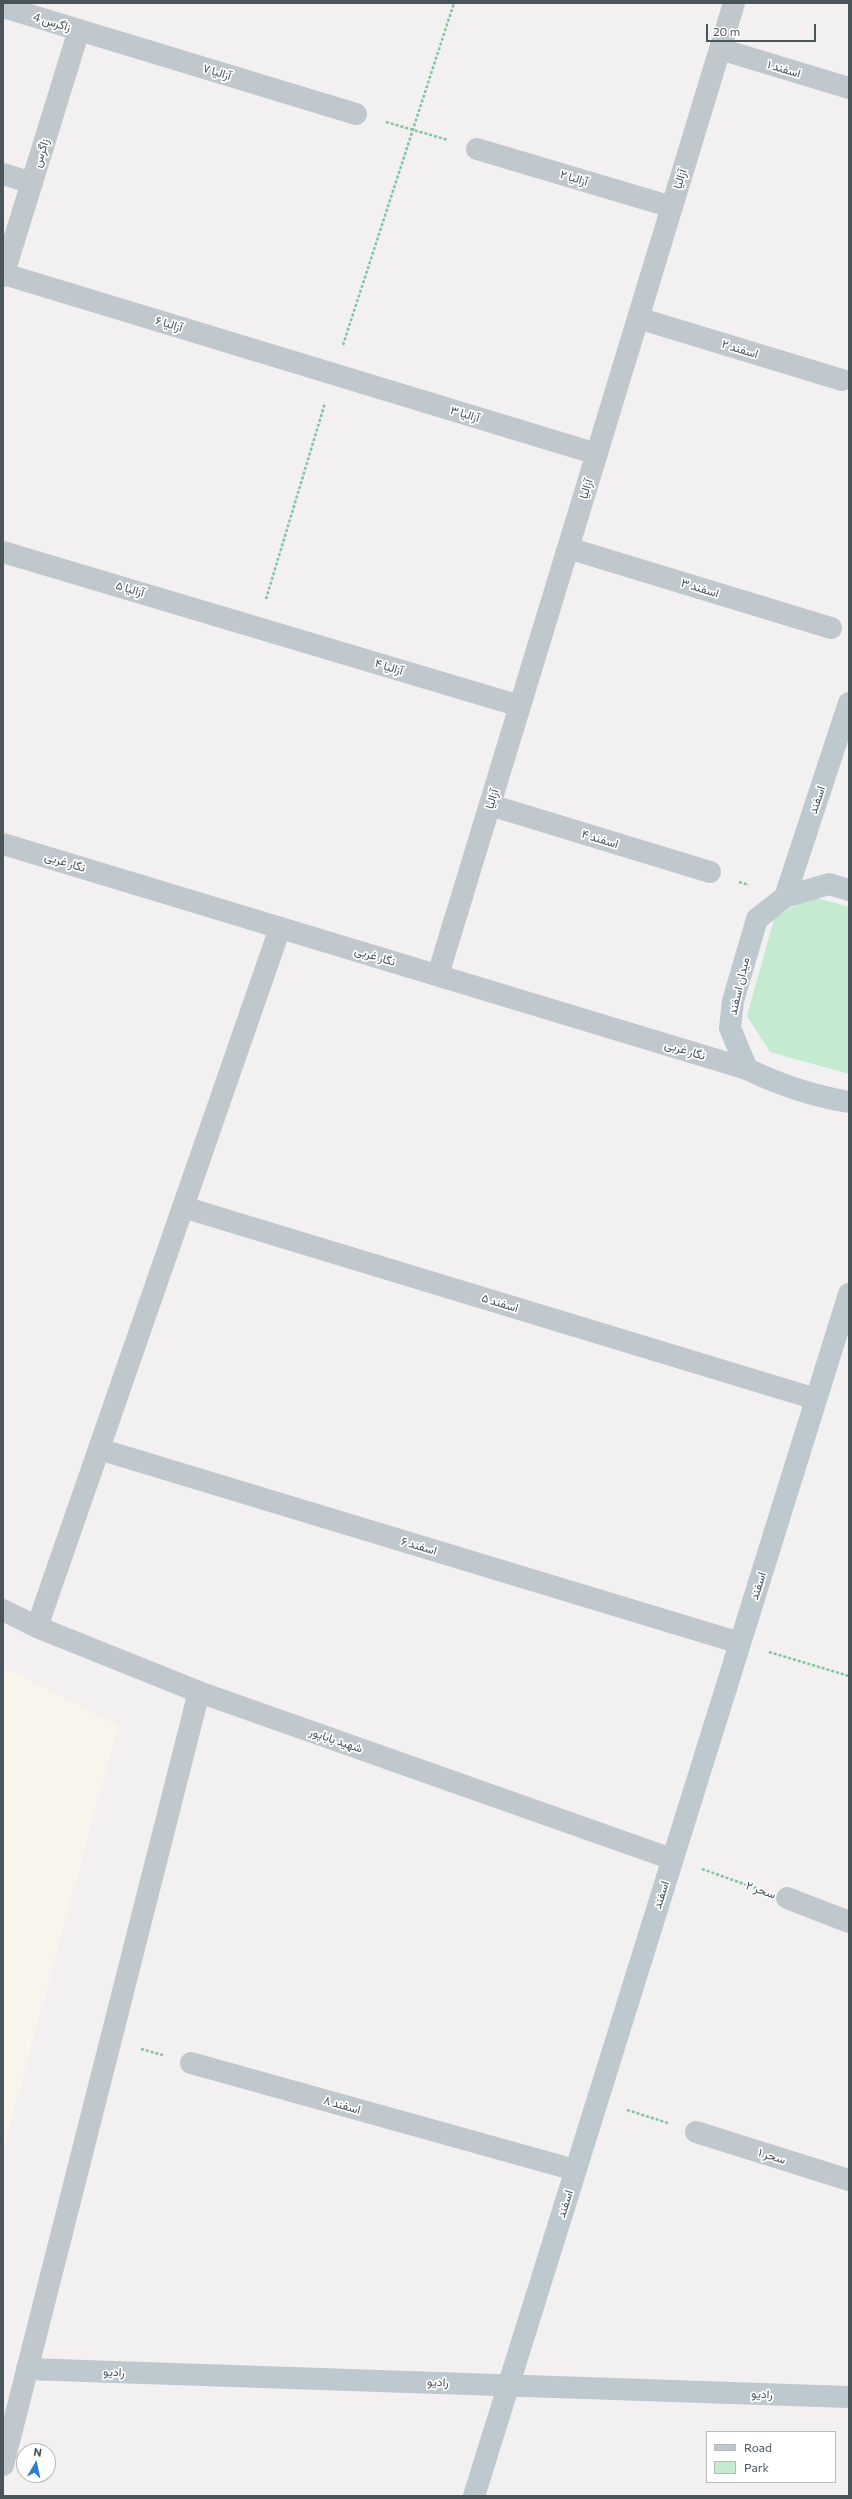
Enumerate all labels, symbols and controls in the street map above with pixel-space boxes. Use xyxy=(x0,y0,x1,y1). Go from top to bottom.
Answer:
street label: زاگرس 4 xyxy=(31,9,73,35)
scale bar xyxy=(708,16,818,42)
text: 20 m xyxy=(713,24,740,38)
street label: اسفند ۱ xyxy=(765,57,803,81)
street label: آزالیا ۷ xyxy=(201,61,233,83)
street label: زاگرس xyxy=(30,137,52,169)
street label: آزالیا ۲ xyxy=(558,167,590,189)
street label: آزالیا xyxy=(670,167,690,191)
street label: آزالیا ۶ xyxy=(154,313,184,335)
street label: اسفند ۲ xyxy=(720,337,760,361)
street label: آزالیا ۳ xyxy=(449,403,481,425)
street label: آزالیا xyxy=(576,477,596,501)
street label: اسفند ۳ xyxy=(679,575,721,601)
street label: آزالیا ۵ xyxy=(114,578,146,600)
street label: آزالیا ۴ xyxy=(373,656,405,678)
street label: اسفند xyxy=(806,784,828,816)
street label: آزالیا xyxy=(482,787,502,811)
street label: اسفند ۴ xyxy=(580,827,620,851)
street label: نگار غربی xyxy=(43,849,87,875)
street label: نگار غربی xyxy=(353,943,397,969)
street label: میدان اسفند xyxy=(725,956,753,1016)
street label: نگار غربی xyxy=(663,1037,707,1063)
street label: اسفند ۵ xyxy=(480,1291,520,1315)
street label: اسفند ۶ xyxy=(399,1534,439,1558)
street label: اسفند xyxy=(747,1570,769,1602)
street label: شهید باباپور xyxy=(307,1724,365,1756)
street label: سحر ۲ xyxy=(744,1878,778,1902)
street label: اسفند xyxy=(650,1879,672,1911)
street label: اسفند ۸ xyxy=(322,2093,362,2117)
street label: سحر ۱ xyxy=(756,2145,788,2167)
street label: اسفند xyxy=(554,2188,576,2220)
street label: رادیو xyxy=(103,2364,125,2380)
street label: رادیو xyxy=(427,2374,449,2390)
street label: رادیو xyxy=(751,2386,773,2402)
legend xyxy=(706,2431,836,2483)
text: Road xyxy=(744,2440,772,2454)
north arrow xyxy=(16,2443,56,2483)
text: N xyxy=(33,2445,43,2459)
text: Park xyxy=(744,2460,769,2474)

